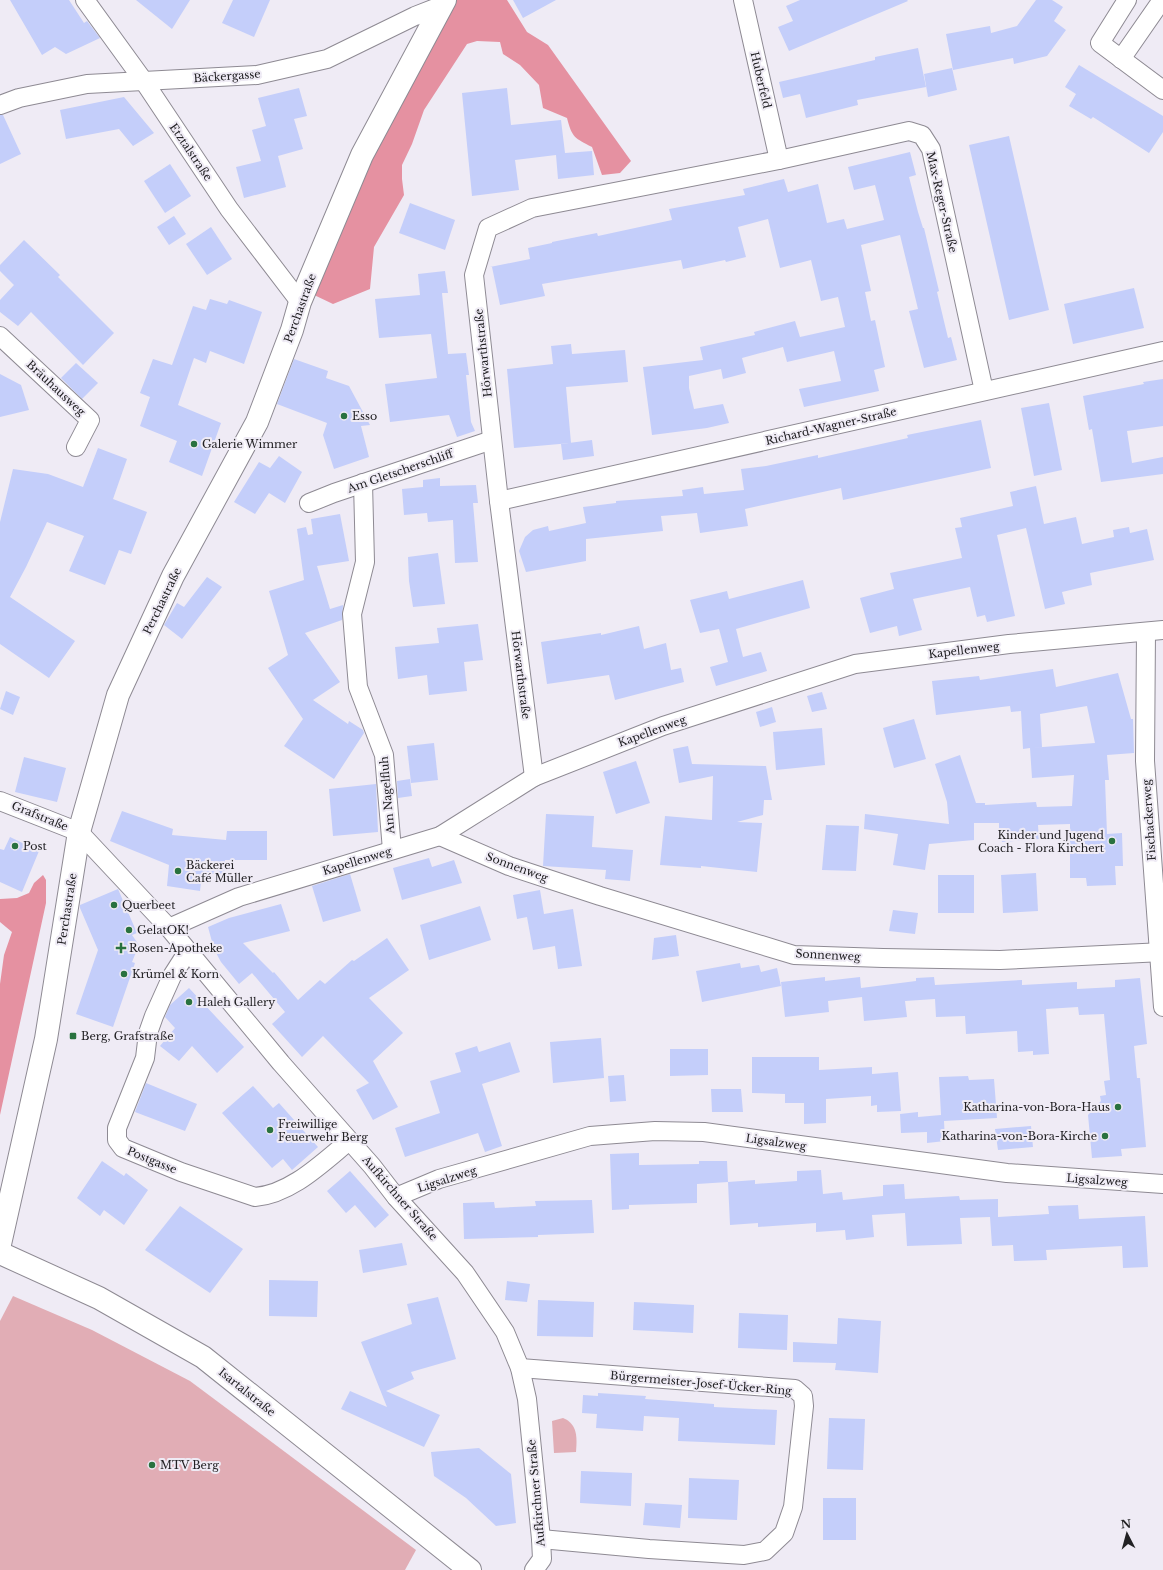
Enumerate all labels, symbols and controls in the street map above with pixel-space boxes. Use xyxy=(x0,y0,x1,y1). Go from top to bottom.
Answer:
street label: Huberfeld xyxy=(748,50,774,110)
street label: Bäckergasse xyxy=(193,67,261,85)
street label: Etztalstraße xyxy=(167,121,215,183)
street label: Max-Reger-Straße xyxy=(924,150,960,254)
street label: Perchastraße xyxy=(281,272,319,344)
street label: Hörwarthstraße xyxy=(471,308,495,398)
street label: Bräuhausweg xyxy=(24,357,89,419)
street label: Richard-Wagner-Straße xyxy=(764,404,898,448)
place label: Esso xyxy=(352,409,377,423)
marker: Esso xyxy=(339,411,349,421)
place label: Galerie Wimmer xyxy=(202,437,298,451)
marker: Galerie Wimmer xyxy=(189,439,199,449)
street label: Am Gletscherschliff xyxy=(344,446,457,496)
street label: Perchastraße xyxy=(140,565,184,637)
street label: Hörwarthstraße xyxy=(509,630,533,720)
street label: Kapellenweg xyxy=(928,639,1001,661)
street label: Kapellenweg xyxy=(616,712,688,750)
street label: Am Nagelfluh xyxy=(377,755,397,835)
street label: Fischackerweg xyxy=(1139,778,1159,861)
street label: Grafstraße xyxy=(10,798,70,834)
place label: Kinder und Jugend Coach - Flora Kirchert xyxy=(978,828,1105,855)
marker: Kinder und Jugend Coach - Flora Kirchert xyxy=(1107,836,1117,846)
place label: Post xyxy=(23,839,47,853)
marker: Post xyxy=(10,841,20,851)
street label: Kapellenweg xyxy=(321,844,394,878)
street label: Sonnenweg xyxy=(484,849,550,885)
place label: Bäckerei Café Müller xyxy=(186,858,253,885)
marker: Bäckerei Café Müller xyxy=(173,866,183,876)
street label: Perchastraße xyxy=(54,872,80,946)
place label: Querbeet xyxy=(122,898,176,912)
marker: Querbeet xyxy=(109,900,119,910)
place label: GelatOK! xyxy=(137,923,189,937)
marker: GelatOK! xyxy=(124,925,134,935)
place label: Rosen-Apotheke xyxy=(129,941,222,955)
marker: Rosen-Apotheke xyxy=(116,943,126,953)
street label: Sonnenweg xyxy=(795,946,861,964)
place label: Krümel & Korn xyxy=(132,967,220,981)
marker: Krümel & Korn xyxy=(119,969,129,979)
place label: Haleh Gallery xyxy=(197,995,275,1009)
marker: Haleh Gallery xyxy=(184,997,194,1007)
place label: Berg, Grafstraße xyxy=(81,1029,174,1043)
marker: Berg, Grafstraße xyxy=(68,1031,78,1041)
place label: Katharina-von-Bora-Haus xyxy=(963,1100,1110,1114)
marker: Katharina-von-Bora-Haus xyxy=(1113,1102,1123,1112)
place label: Freiwillige Feuerwehr Berg xyxy=(278,1117,368,1144)
marker: Freiwillige Feuerwehr Berg xyxy=(265,1125,275,1135)
place label: Katharina-von-Bora-Kirche xyxy=(942,1129,1097,1143)
street label: Ligsalzweg xyxy=(745,1131,808,1153)
marker: Katharina-von-Bora-Kirche xyxy=(1100,1131,1110,1141)
street label: Postgasse xyxy=(125,1144,179,1176)
street label: Aufkirchner Straße xyxy=(359,1152,441,1243)
street label: Ligsalzweg xyxy=(416,1163,479,1195)
street label: Ligsalzweg xyxy=(1066,1171,1128,1189)
street label: Isartalstraße xyxy=(216,1365,278,1419)
street label: Bürgermeister-Josef-Ücker-Ring xyxy=(610,1368,793,1398)
street label: Aufkirchner Straße xyxy=(524,1439,548,1548)
place label: MTV Berg xyxy=(160,1458,219,1472)
marker: MTV Berg xyxy=(147,1460,157,1470)
north arrow xyxy=(1107,1514,1147,1554)
text: N xyxy=(1120,1516,1132,1532)

